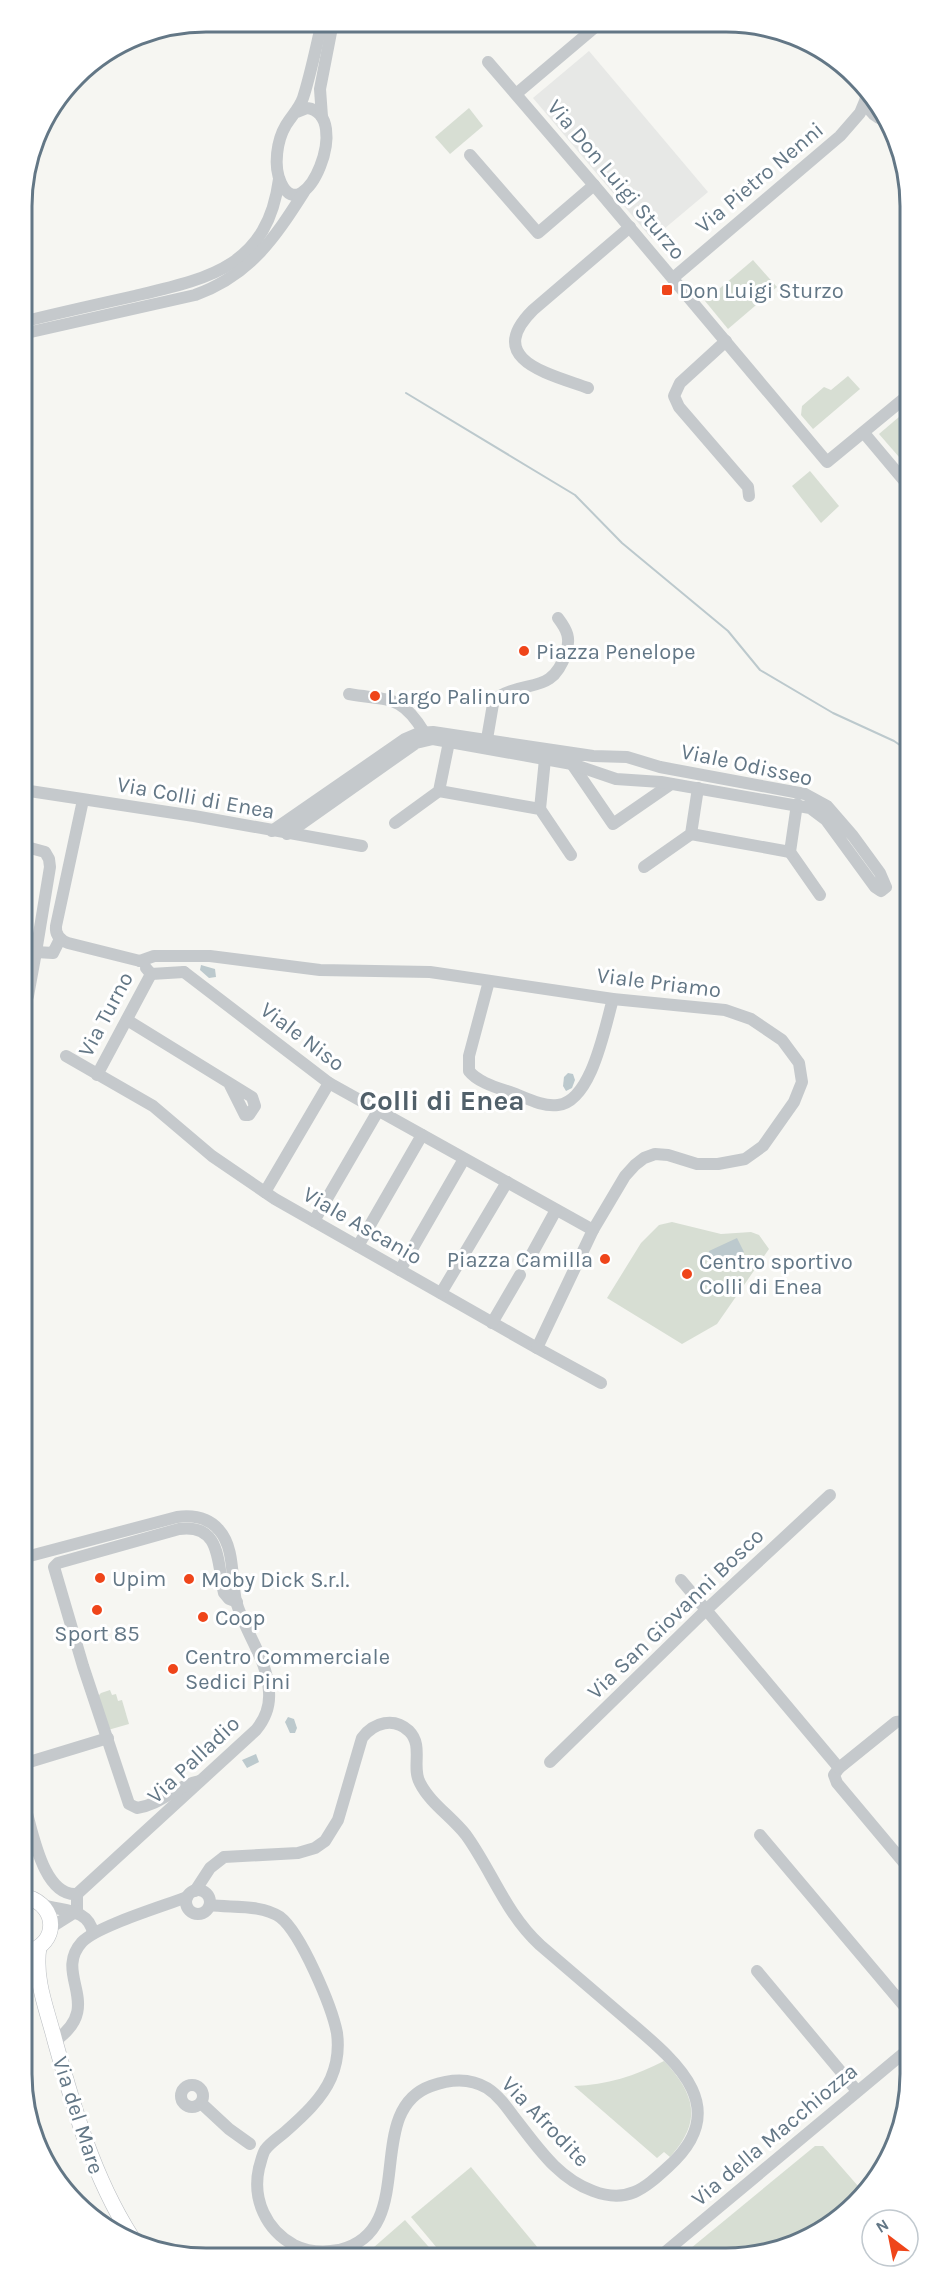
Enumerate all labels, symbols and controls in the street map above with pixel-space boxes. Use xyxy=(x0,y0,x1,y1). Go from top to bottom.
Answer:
street label: Via Don Luigi Sturzo xyxy=(542,94,691,265)
street label: Via Pietro Nenni xyxy=(690,117,829,239)
place label: Don Luigi Sturzo xyxy=(679,278,844,304)
marker: Don Luigi Sturzo xyxy=(660,283,674,297)
place label: Piazza Penelope xyxy=(536,639,695,665)
marker: Piazza Penelope xyxy=(517,644,531,658)
place label: Largo Palinuro xyxy=(387,684,530,710)
marker: Largo Palinuro xyxy=(368,689,382,703)
street label: Viale Odisseo xyxy=(679,738,815,792)
street label: Via Colli di Enea xyxy=(115,771,277,825)
street label: Viale Priamo xyxy=(595,962,723,1004)
street label: Via Turno xyxy=(73,968,139,1061)
street label: Viale Niso xyxy=(255,997,350,1077)
district label: Colli di Enea xyxy=(359,1084,525,1117)
street label: Viale Ascanio xyxy=(298,1181,427,1270)
place label: Piazza Camilla xyxy=(447,1247,593,1273)
place label: Centro sportivo Colli di Enea xyxy=(699,1249,853,1300)
marker: Piazza Camilla xyxy=(598,1252,612,1266)
marker: Centro sportivo Colli di Enea xyxy=(680,1267,694,1281)
street label: Via San Giovanni Bosco xyxy=(582,1523,769,1705)
place label: Upim xyxy=(112,1566,166,1592)
place label: Moby Dick S.r.l. xyxy=(201,1567,349,1593)
marker: Upim xyxy=(93,1571,107,1585)
marker: Moby Dick S.r.l. xyxy=(182,1572,196,1586)
marker: Sport 85 xyxy=(90,1603,104,1617)
place label: Coop xyxy=(215,1605,265,1631)
marker: Coop xyxy=(196,1610,210,1624)
place label: Sport 85 xyxy=(54,1621,140,1647)
place label: Centro Commerciale Sedici Pini xyxy=(185,1644,390,1695)
marker: Centro Commerciale Sedici Pini xyxy=(166,1662,180,1676)
street label: Via Palladio xyxy=(142,1710,245,1809)
street label: Via del Mare xyxy=(47,2053,109,2177)
street label: Via della Macchiozza xyxy=(686,2058,863,2212)
street label: Via Afrodite xyxy=(496,2071,595,2172)
north arrow xyxy=(860,2208,920,2268)
text: N xyxy=(872,2215,892,2237)

